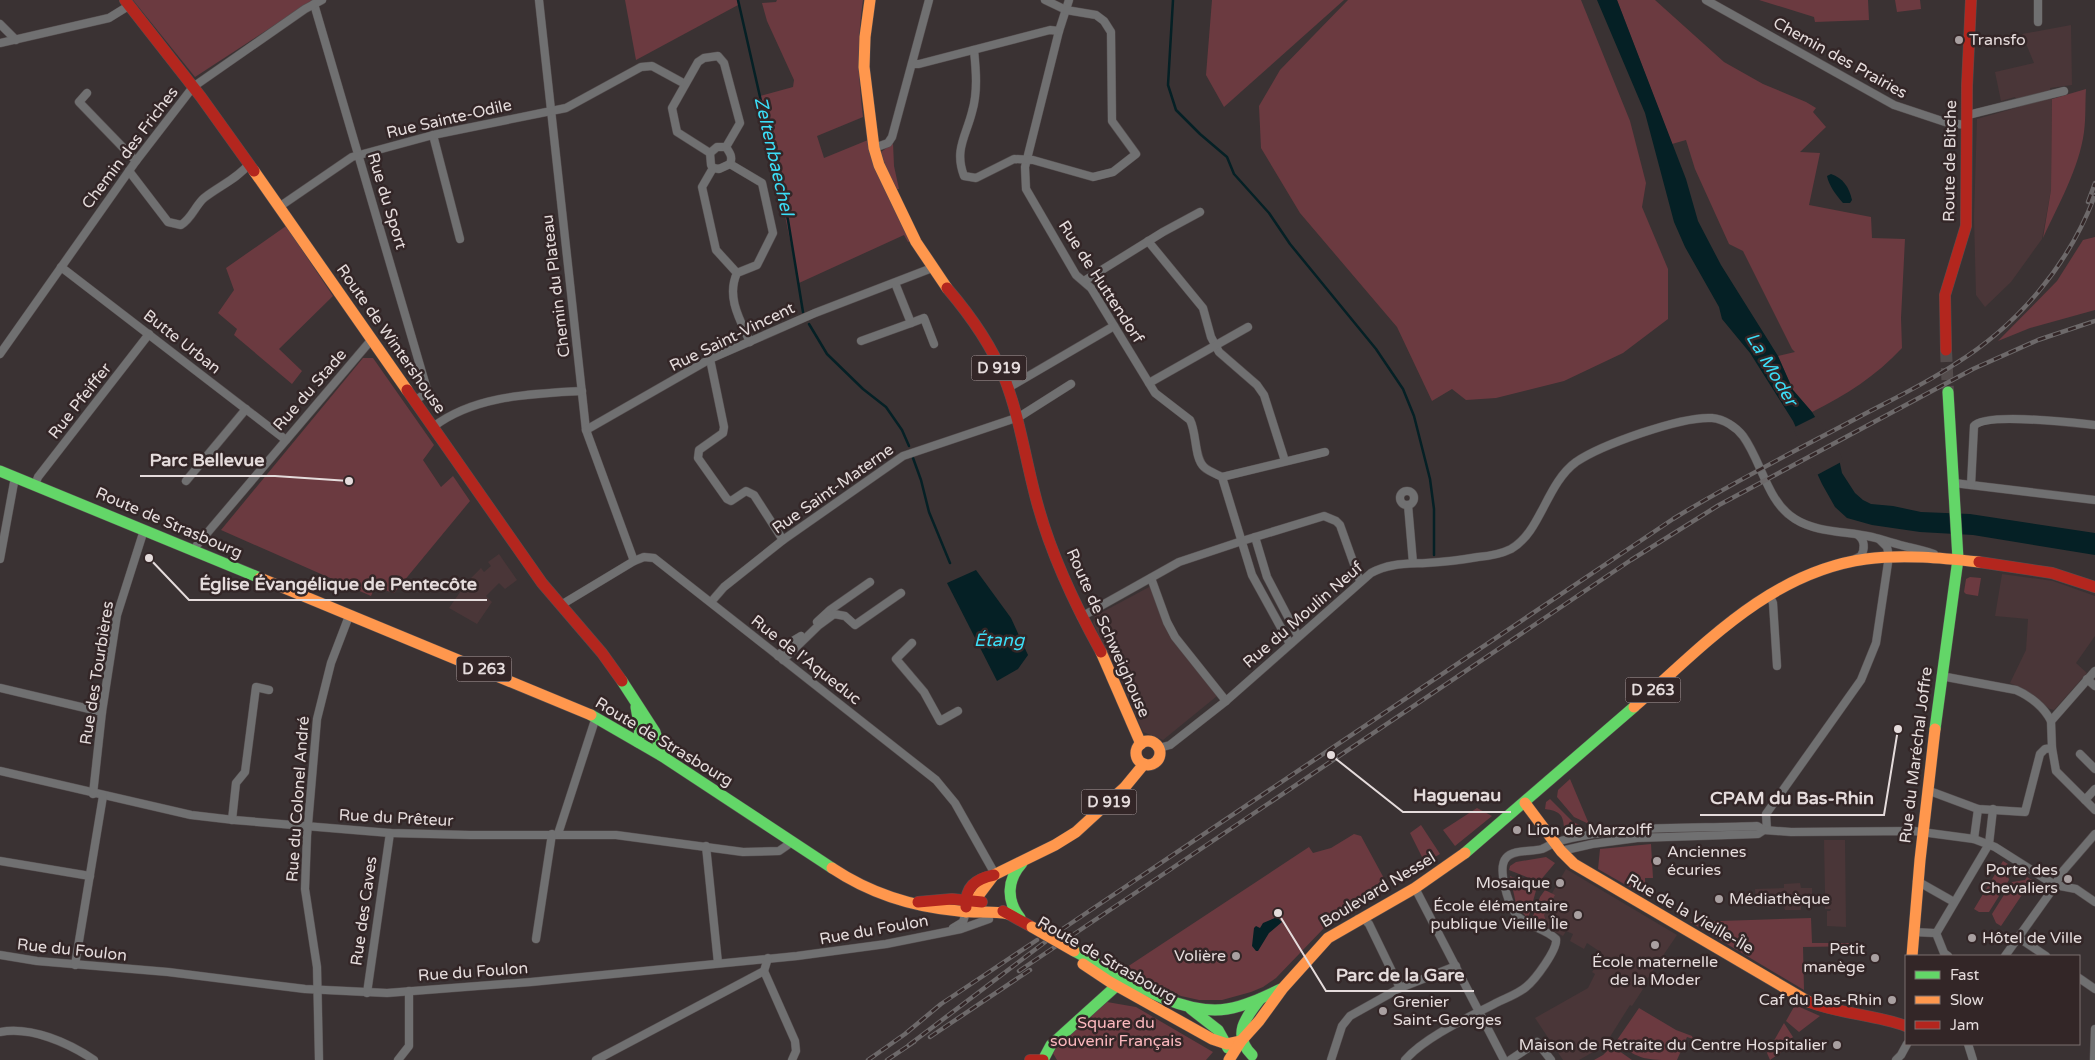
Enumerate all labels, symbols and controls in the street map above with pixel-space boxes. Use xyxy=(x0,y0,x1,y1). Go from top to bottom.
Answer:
street label: Chemin des Prairies xyxy=(1770,13,1910,103)
place label: Transfo xyxy=(1969,30,2026,50)
marker: Transfo xyxy=(1953,34,1965,46)
street label: Chemin des Friches xyxy=(78,83,182,213)
street label: Rue Sainte-Odile xyxy=(384,95,514,143)
water label: Zeltenbaechel xyxy=(750,95,799,220)
street label: Route de Bitche xyxy=(1939,100,1961,222)
street label: Rue du Sport xyxy=(363,150,411,252)
street label: Chemin du Plateau xyxy=(537,213,575,359)
street label: Rue de Huttendorf xyxy=(1054,217,1149,348)
street label: Route de Wintershouse xyxy=(332,260,450,418)
street label: Rue Saint-Vincent xyxy=(666,298,798,376)
street label: Butte Urban xyxy=(139,306,225,378)
water label: La Moder xyxy=(1742,328,1804,411)
street label: Rue du Stade xyxy=(269,345,351,435)
road number: D 919 xyxy=(972,356,1026,380)
street label: Rue Pfeiffer xyxy=(44,358,116,443)
street label: Rue Saint-Materne xyxy=(768,440,898,538)
callout: Parc Bellevue xyxy=(140,443,275,476)
text: Parc Bellevue xyxy=(150,449,264,471)
street label: Route de Strasbourg xyxy=(93,483,245,563)
street label: Route de Schweighouse xyxy=(1062,545,1154,721)
street label: Rue du Moulin Neuf xyxy=(1239,557,1368,673)
callout: Église Évangélique de Pentecôte xyxy=(189,567,487,600)
text: Église Évangélique de Pentecôte xyxy=(199,573,477,595)
street label: Rue des Tourbières xyxy=(76,600,118,746)
street label: Rue de l'Aqueduc xyxy=(747,611,865,709)
water label: Étang xyxy=(974,629,1026,651)
road number: D 263 xyxy=(456,656,512,682)
street label: Rue du Maréchal Joffre xyxy=(1895,666,1937,844)
road number: D 263 xyxy=(1626,678,1680,702)
street label: Route de Strasbourg xyxy=(591,693,737,791)
street label: Rue du Colonel André xyxy=(282,715,314,883)
callout: Haguenau xyxy=(1403,779,1511,812)
callout: CPAM du Bas-Rhin xyxy=(1700,782,1884,815)
text: Haguenau xyxy=(1413,784,1501,806)
text: CPAM du Bas-Rhin xyxy=(1710,787,1874,809)
road number: D 919 xyxy=(1082,790,1136,814)
street label: Rue du Prêteur xyxy=(338,805,455,831)
place label: Lion de Marzolff xyxy=(1527,820,1652,840)
marker: Lion de Marzolff xyxy=(1511,824,1523,836)
place label: Anciennes écuries xyxy=(1667,842,1746,880)
street label: Boulevard Nessel xyxy=(1317,848,1439,932)
street label: Rue des Caves xyxy=(346,855,382,967)
marker: Anciennes écuries xyxy=(1651,855,1663,867)
place label: Porte des Chevaliers xyxy=(1980,860,2058,898)
street label: Rue de la Vieille-Île xyxy=(1623,869,1757,959)
place label: Mosaique xyxy=(1475,873,1550,893)
marker: Porte des Chevaliers xyxy=(2062,873,2074,885)
marker: Mosaique xyxy=(1554,877,1566,889)
place label: Médiathèque xyxy=(1729,889,1830,909)
marker: Médiathèque xyxy=(1713,893,1725,905)
place label: École élémentaire publique Vieille Île xyxy=(1430,896,1568,934)
marker: École élémentaire publique Vieille Île xyxy=(1572,909,1584,921)
street label: Rue du Foulon xyxy=(818,911,930,949)
street label: Route de Strasbourg xyxy=(1034,912,1180,1008)
place label: Hôtel de Ville xyxy=(1982,928,2082,948)
marker: Hôtel de Ville xyxy=(1966,932,1978,944)
street label: Rue du Foulon xyxy=(16,934,128,966)
marker: École maternelle de la Moder xyxy=(1649,939,1661,951)
place label: Petit manège xyxy=(1803,939,1865,977)
place label: Volière xyxy=(1174,946,1226,966)
marker: Volière xyxy=(1230,950,1242,962)
place label: École maternelle de la Moder xyxy=(1592,952,1718,990)
marker: Petit manège xyxy=(1869,952,1881,964)
legend xyxy=(1905,955,2080,1045)
street label: Rue du Foulon xyxy=(417,958,529,986)
callout: Parc de la Gare xyxy=(1326,958,1474,991)
text: Parc de la Gare xyxy=(1336,964,1464,986)
text: Fast xyxy=(1950,966,1980,984)
place label: Caf du Bas-Rhin xyxy=(1759,990,1882,1010)
text: Slow xyxy=(1950,991,1984,1009)
place label: Grenier Saint-Georges xyxy=(1393,992,1502,1030)
marker: Caf du Bas-Rhin xyxy=(1886,994,1898,1006)
marker: Grenier Saint-Georges xyxy=(1377,1005,1389,1017)
park label: Square du souvenir Français xyxy=(1050,1013,1182,1051)
text: Jam xyxy=(1950,1016,1979,1034)
place label: Maison de Retraite du Centre Hospitalier xyxy=(1519,1035,1828,1055)
marker: Maison de Retraite du Centre Hospitalier xyxy=(1831,1039,1843,1051)

